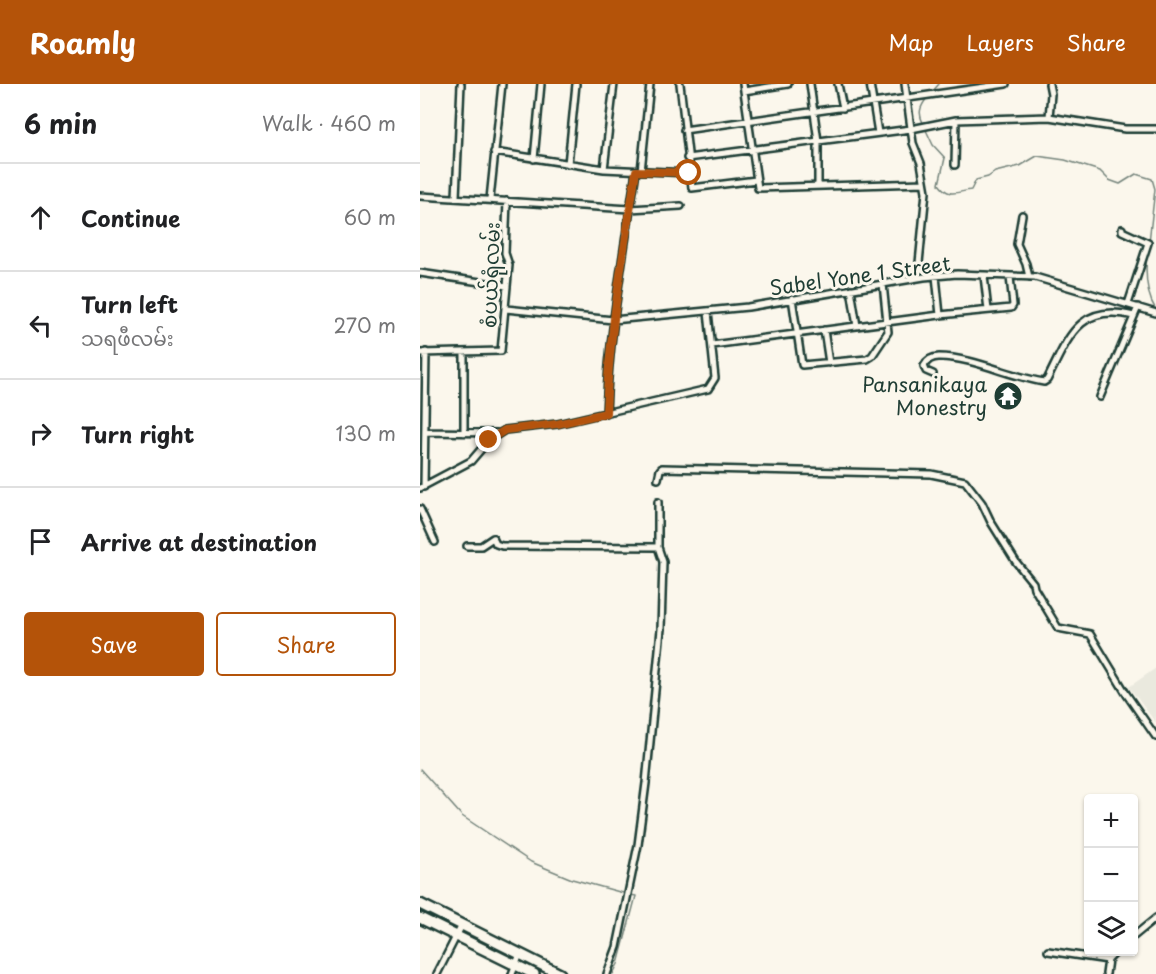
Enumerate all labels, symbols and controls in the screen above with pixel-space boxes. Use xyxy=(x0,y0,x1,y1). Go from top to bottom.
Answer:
text: Roamly xyxy=(30,21,136,64)
text: Map xyxy=(889,26,933,58)
text: Layers xyxy=(966,26,1034,58)
text: Share xyxy=(1067,26,1126,58)
text: 6 min xyxy=(24,104,97,143)
text: Walk · 460 m xyxy=(262,108,396,138)
route start xyxy=(675,159,701,185)
icon: ahead xyxy=(24,201,57,234)
text: Continue xyxy=(81,201,180,234)
text: 60 m xyxy=(344,202,396,232)
street label: စံပယ်ရုံလမ်း xyxy=(473,221,510,329)
street label: Sabel Yone 1 Street xyxy=(768,247,952,303)
text: Turn left xyxy=(81,287,178,320)
icon: left xyxy=(24,309,57,342)
text: 270 m xyxy=(333,310,396,340)
text: သရဖီလမ်း xyxy=(81,323,174,353)
place label: Pansanikaya Monestry xyxy=(862,369,987,422)
temple icon: Pansanikaya Monestry xyxy=(992,380,1024,412)
icon: right xyxy=(24,417,57,450)
text: Turn right xyxy=(81,417,194,450)
text: 130 m xyxy=(336,418,396,448)
route end xyxy=(475,426,501,452)
icon: arrive xyxy=(24,525,57,558)
text: Arrive at destination xyxy=(81,525,317,558)
button: Save xyxy=(24,612,204,676)
button: Share xyxy=(216,612,396,676)
map controls xyxy=(1084,794,1138,956)
button: + xyxy=(1084,794,1138,848)
button: − xyxy=(1084,848,1138,902)
button: layers xyxy=(1084,902,1138,956)

